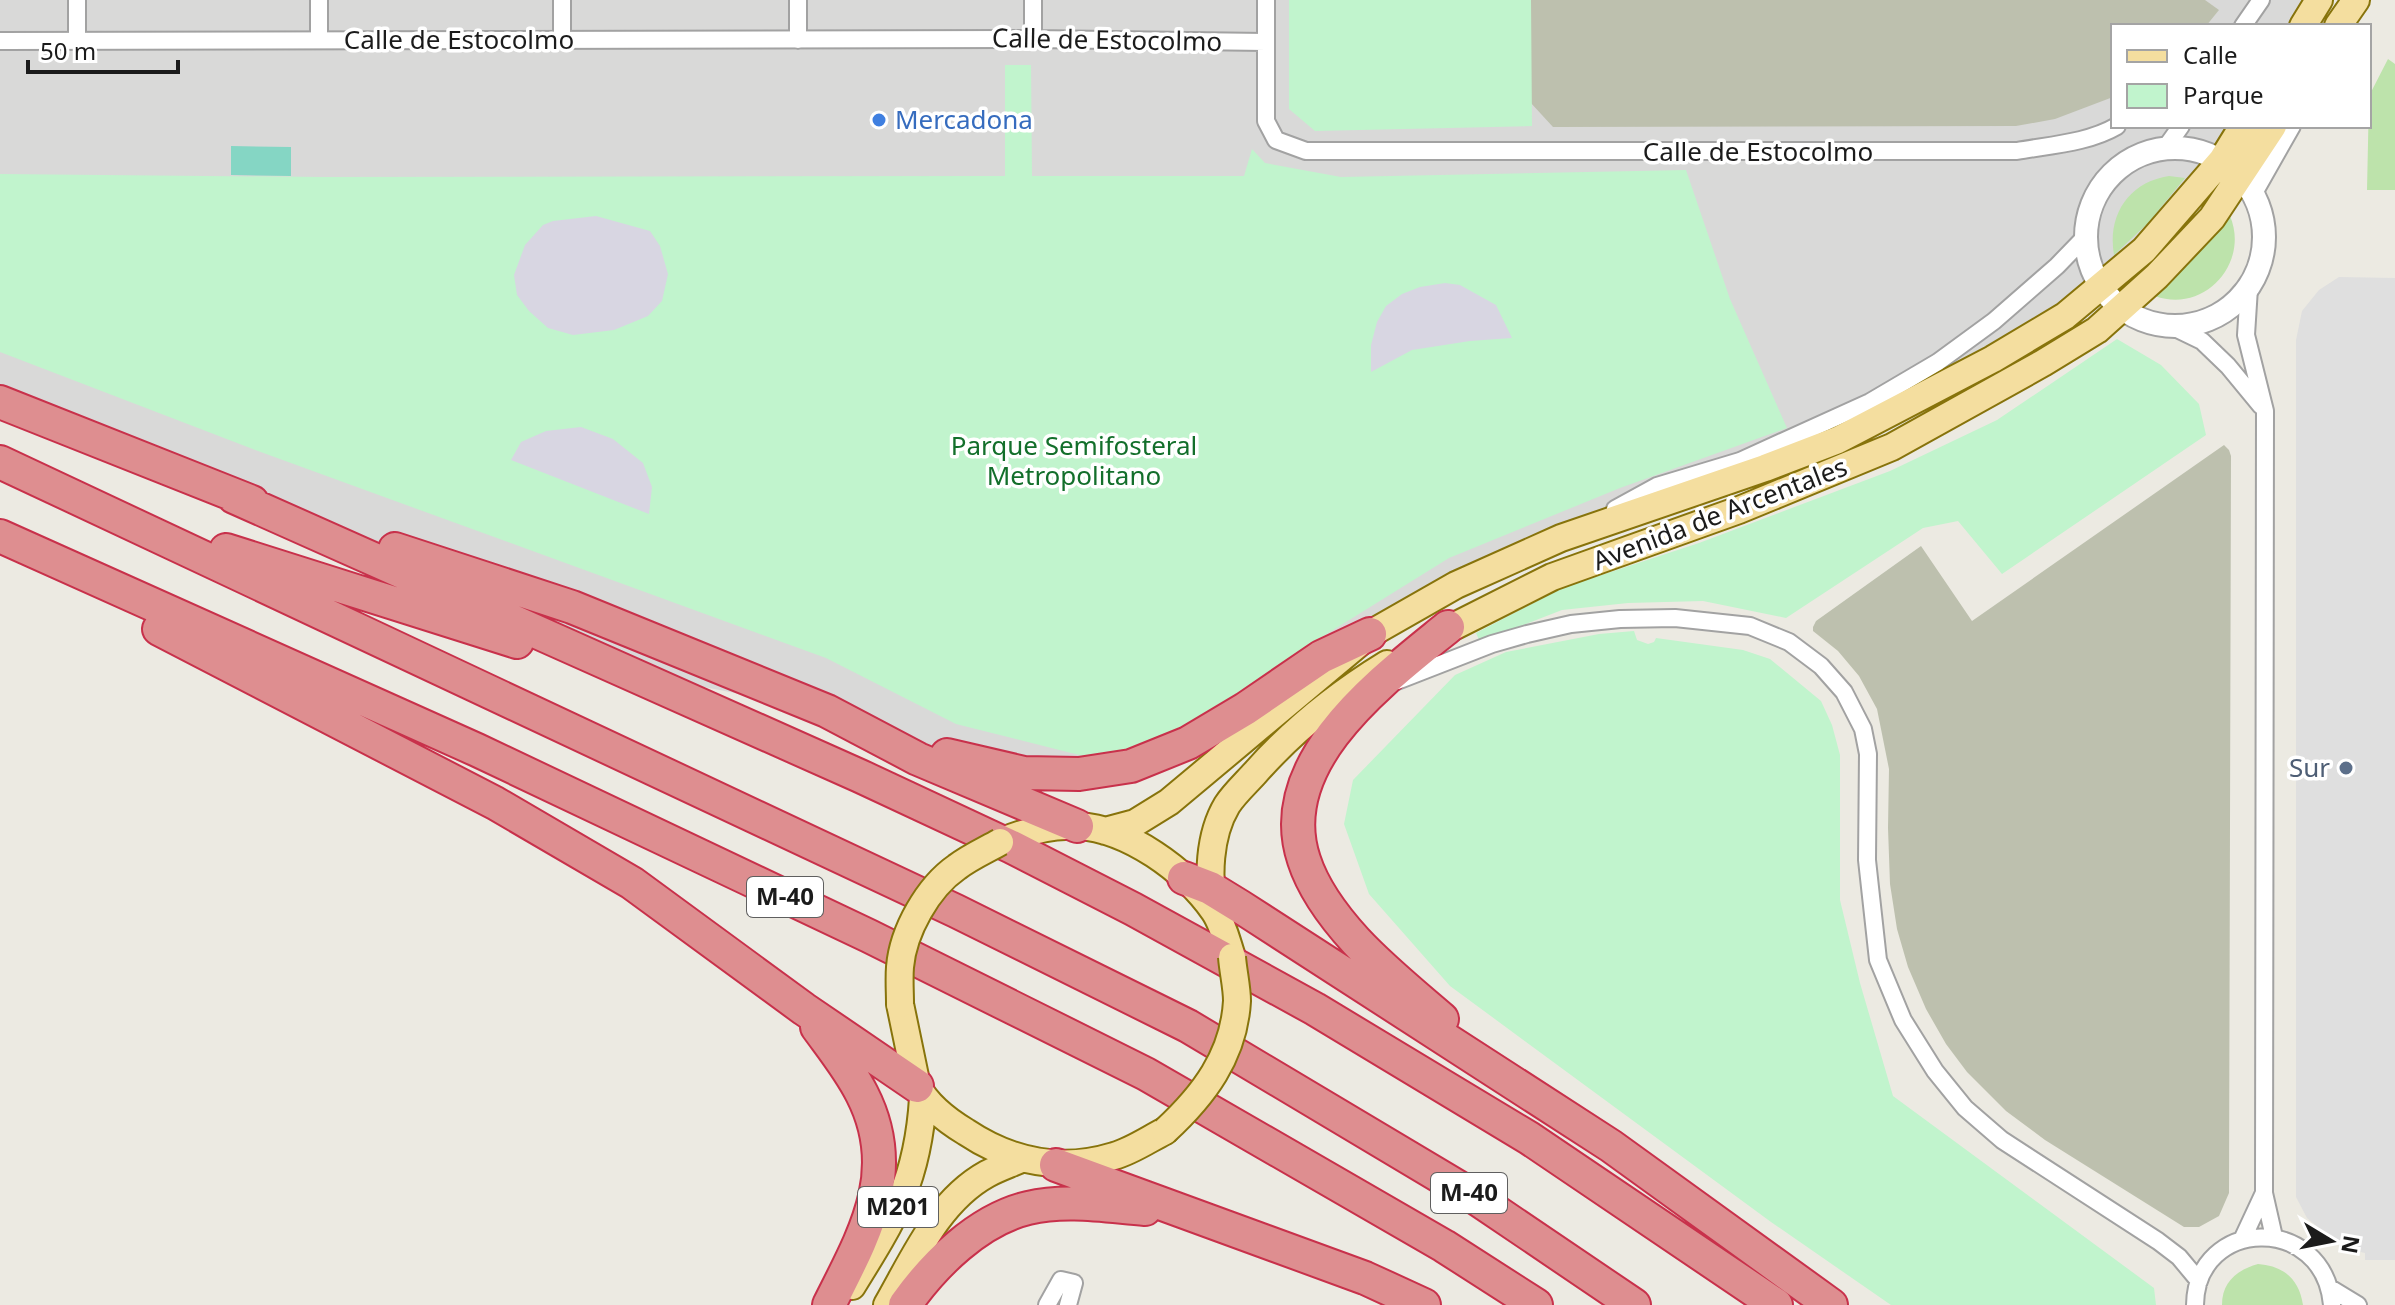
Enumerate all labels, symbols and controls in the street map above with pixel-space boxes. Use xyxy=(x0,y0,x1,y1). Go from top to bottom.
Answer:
street label: Calle de Estocolmo xyxy=(992,19,1222,59)
street label: Calle de Estocolmo xyxy=(344,21,574,57)
scale bar xyxy=(28,24,178,74)
legend xyxy=(2111,24,2371,128)
text: 50 m xyxy=(40,34,96,67)
text: Calle xyxy=(2183,38,2238,71)
text: Parque xyxy=(2183,78,2264,111)
place label: Mercadona xyxy=(895,101,1033,137)
marker: Mercadona xyxy=(870,111,888,129)
street label: Calle de Estocolmo xyxy=(1643,133,1873,169)
park label: Parque Semifosteral Metropolitano xyxy=(951,427,1197,493)
street label: Avenida de Arcentales xyxy=(1587,448,1852,578)
place label: Sur xyxy=(2289,749,2330,785)
marker: Sur xyxy=(2337,759,2355,777)
road number: M-40 xyxy=(747,877,823,917)
road number: M-40 xyxy=(1431,1173,1507,1213)
road number: M201 xyxy=(858,1187,938,1227)
north arrow xyxy=(2291,1201,2371,1281)
text: N xyxy=(2335,1233,2368,1256)

